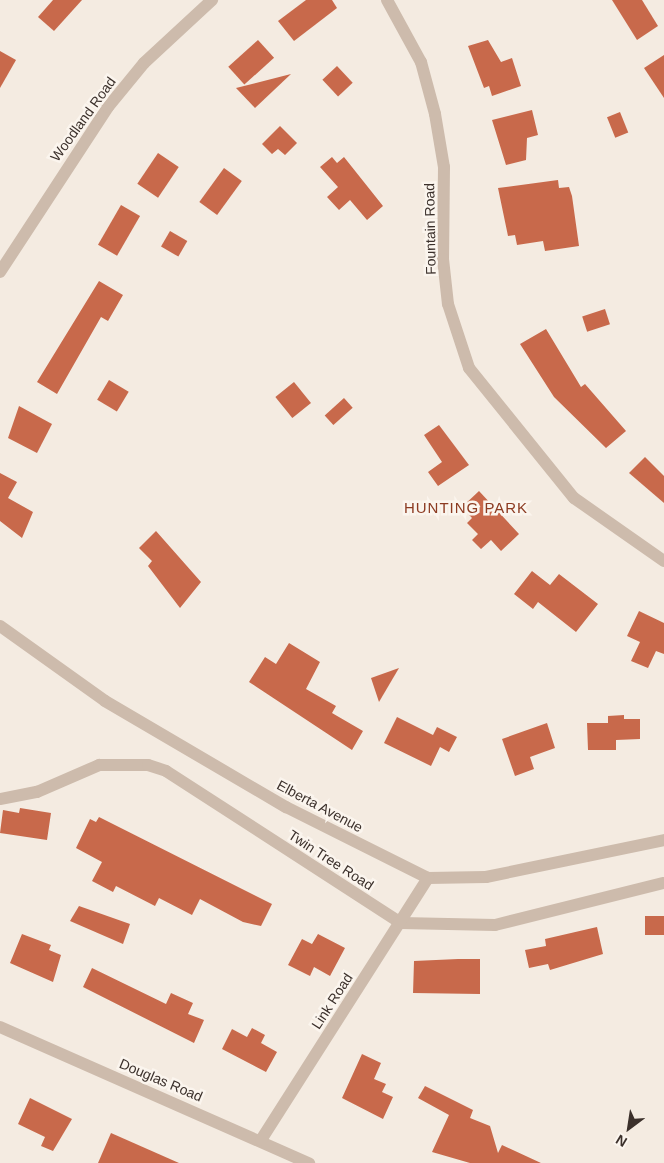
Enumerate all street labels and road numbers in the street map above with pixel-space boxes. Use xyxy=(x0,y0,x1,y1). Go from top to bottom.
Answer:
street label: Woodland Road xyxy=(47,74,119,164)
street label: Fountain Road xyxy=(421,183,439,275)
street label: Elberta Avenue xyxy=(274,776,366,836)
street label: Twin Tree Road xyxy=(285,826,377,894)
street label: Link Road xyxy=(308,970,356,1032)
street label: Douglas Road xyxy=(117,1055,205,1105)

